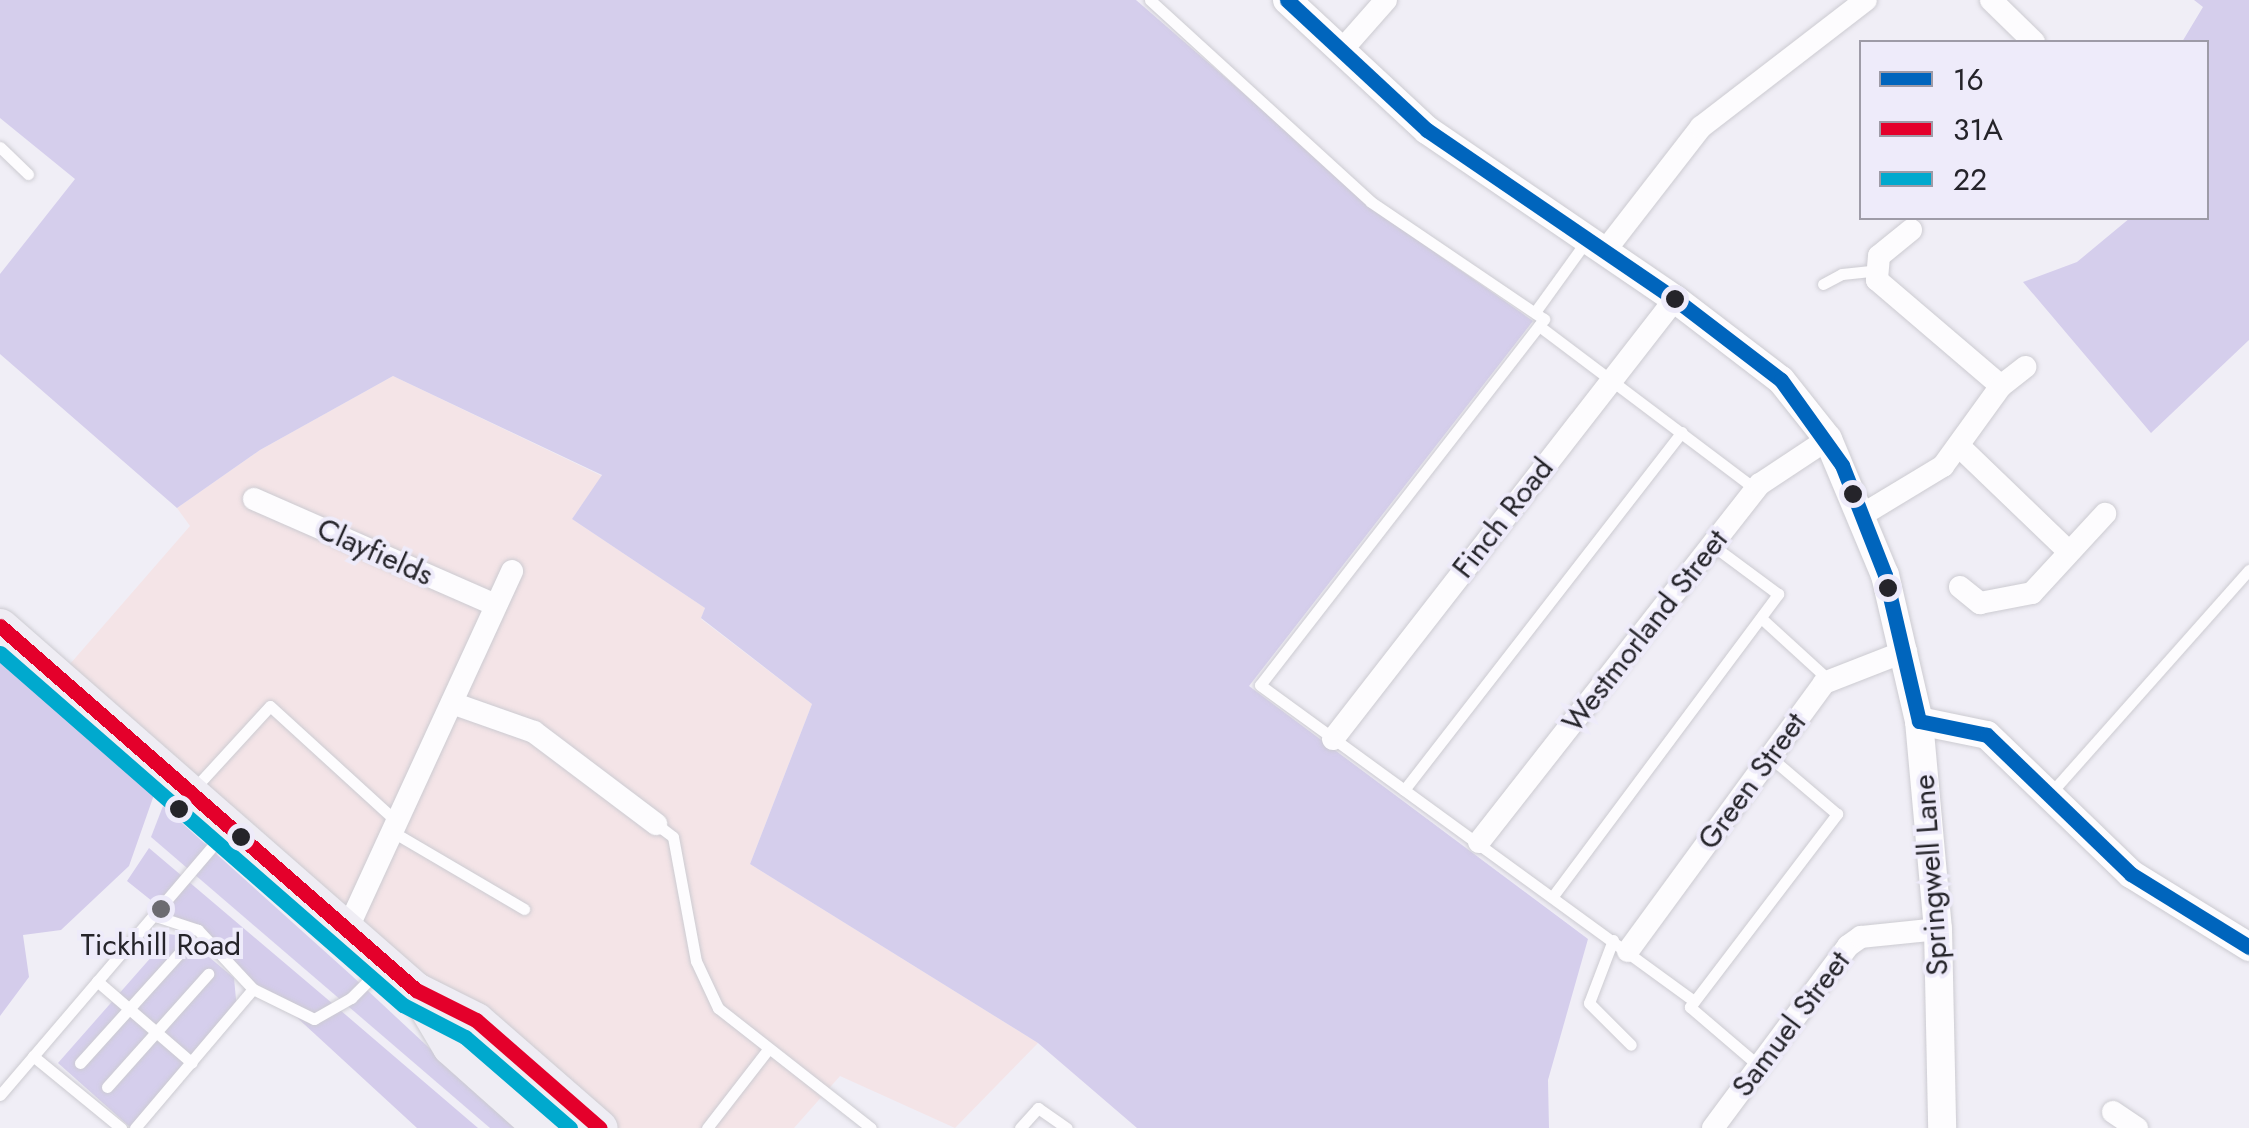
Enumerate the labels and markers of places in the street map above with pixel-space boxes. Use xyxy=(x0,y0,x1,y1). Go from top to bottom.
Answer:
unlabelled marker xyxy=(1665,289,1685,309)
unlabelled marker xyxy=(1843,484,1863,504)
unlabelled marker xyxy=(1878,578,1898,598)
unlabelled marker xyxy=(169,799,189,819)
unlabelled marker xyxy=(231,827,251,847)
marker: Tickhill Road xyxy=(148,896,174,922)
place label: Tickhill Road xyxy=(81,927,241,963)

